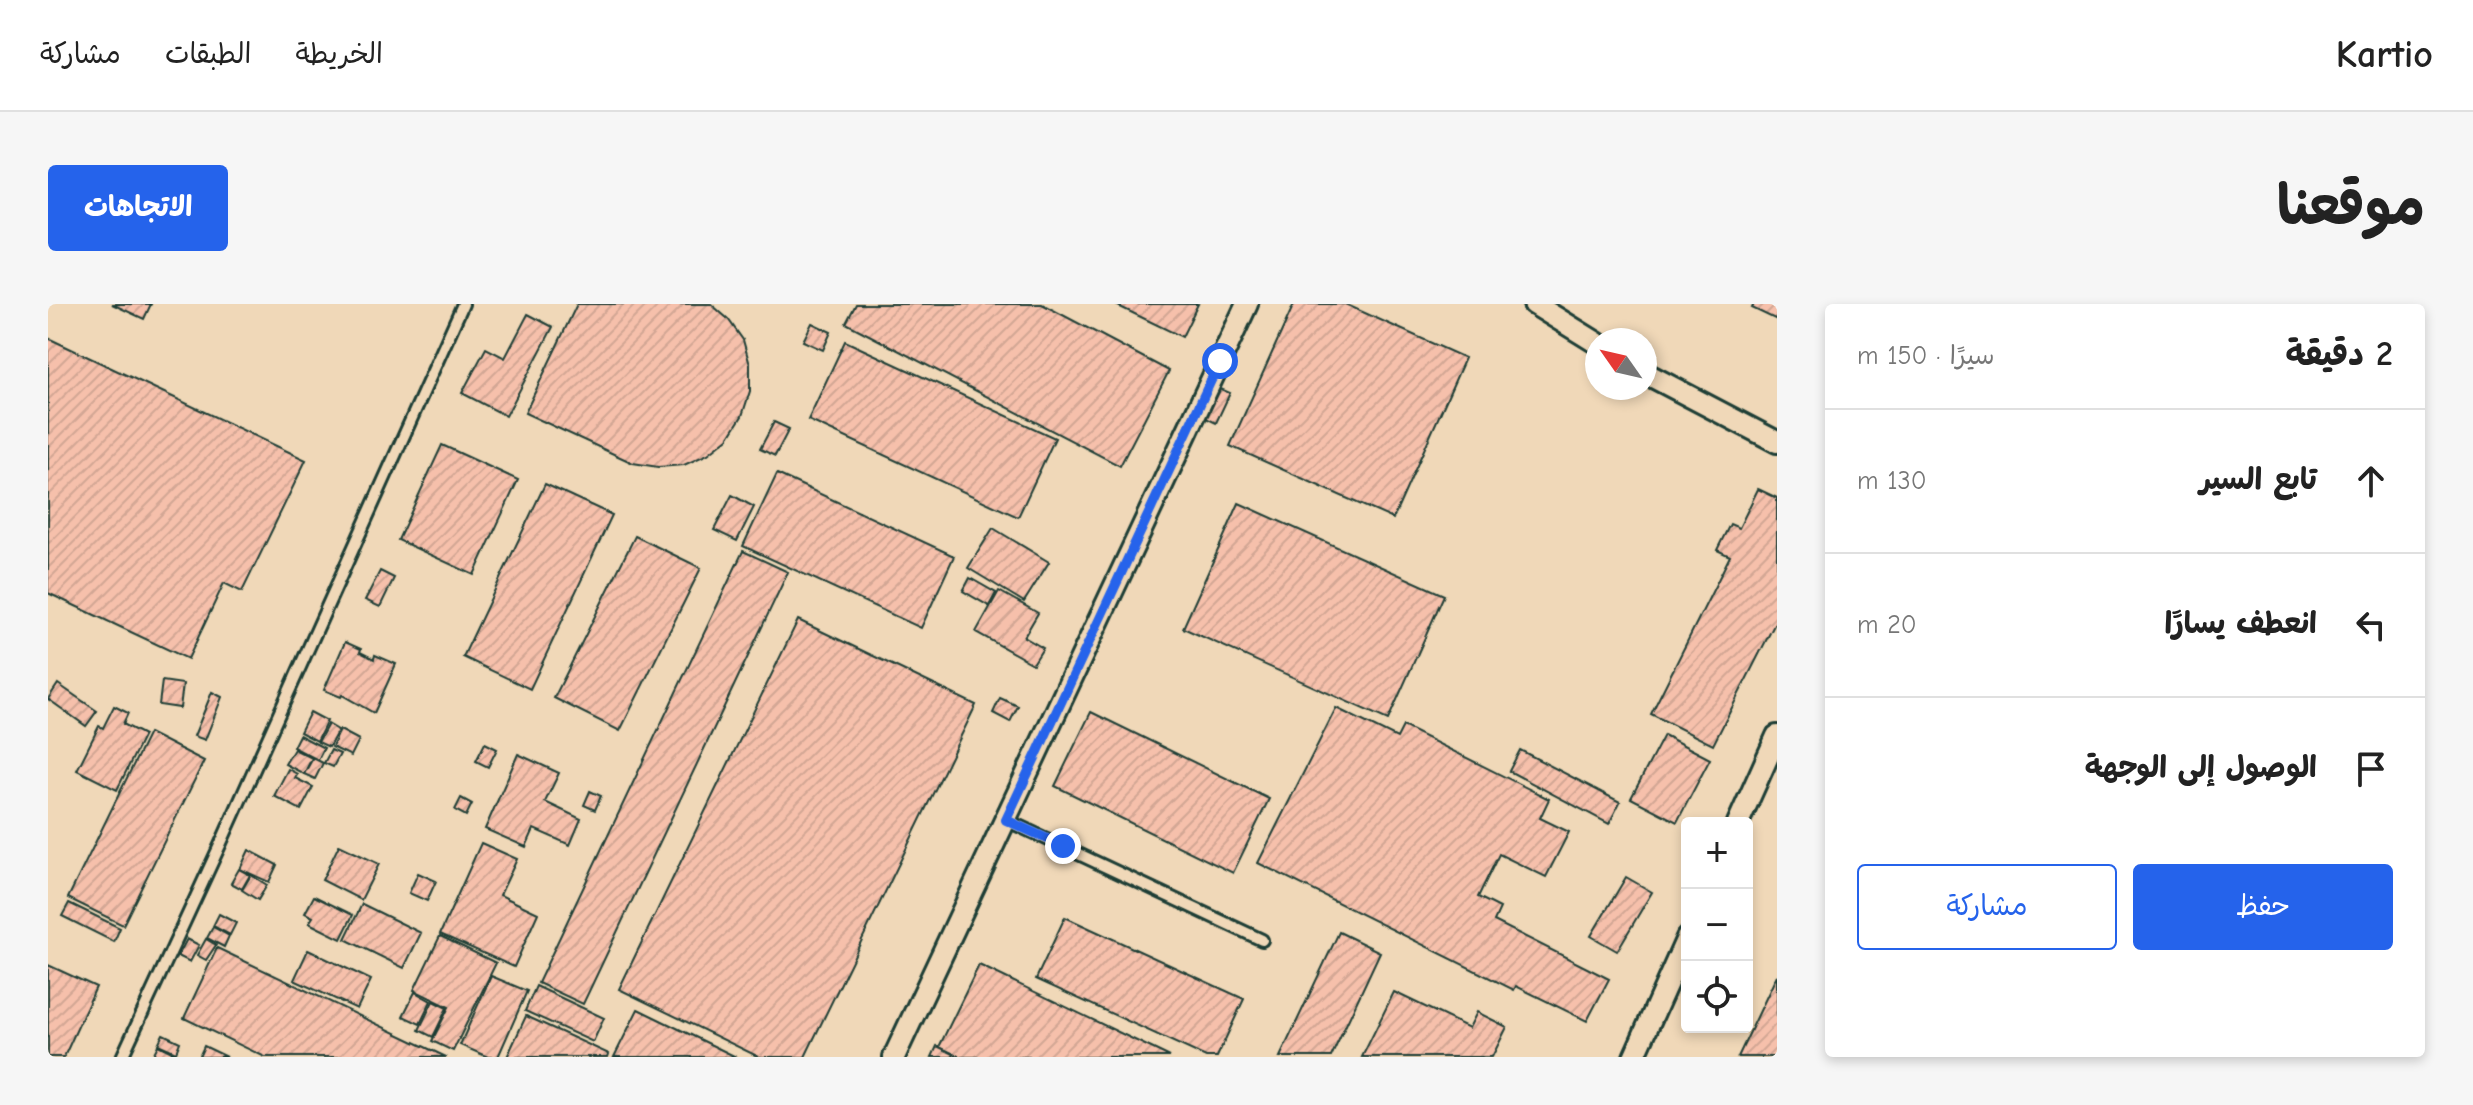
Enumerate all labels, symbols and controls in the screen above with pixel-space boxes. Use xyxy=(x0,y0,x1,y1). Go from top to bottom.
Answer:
text: Kartio xyxy=(2336,33,2433,77)
text: مشاركة xyxy=(40,38,121,70)
text: الطبقات xyxy=(165,38,251,70)
text: الخريطة xyxy=(295,38,383,70)
button: الاتجاهات xyxy=(48,165,228,251)
text: موقعنا xyxy=(2277,174,2425,238)
north arrow xyxy=(1585,328,1657,400)
text: 2 دقيقة xyxy=(2286,334,2393,374)
text: سيرًا · 150 m xyxy=(1857,341,1995,371)
route start xyxy=(1202,343,1238,379)
icon: ahead xyxy=(2349,459,2393,503)
text: تابع السير xyxy=(2199,462,2317,497)
text: 130 m xyxy=(1857,466,1927,496)
icon: left xyxy=(2349,603,2393,647)
text: انعطف يسارًا xyxy=(2165,606,2317,641)
text: 20 m xyxy=(1857,610,1917,640)
icon: arrive xyxy=(2349,747,2393,791)
text: الوصول إلى الوجهة xyxy=(2085,750,2317,785)
map controls xyxy=(1681,817,1753,1033)
button: + xyxy=(1681,817,1753,889)
route end xyxy=(1045,828,1081,864)
button: مشاركة xyxy=(1857,864,2117,950)
button: حفظ xyxy=(2133,864,2393,950)
button: − xyxy=(1681,889,1753,961)
button: locate xyxy=(1681,961,1753,1033)

